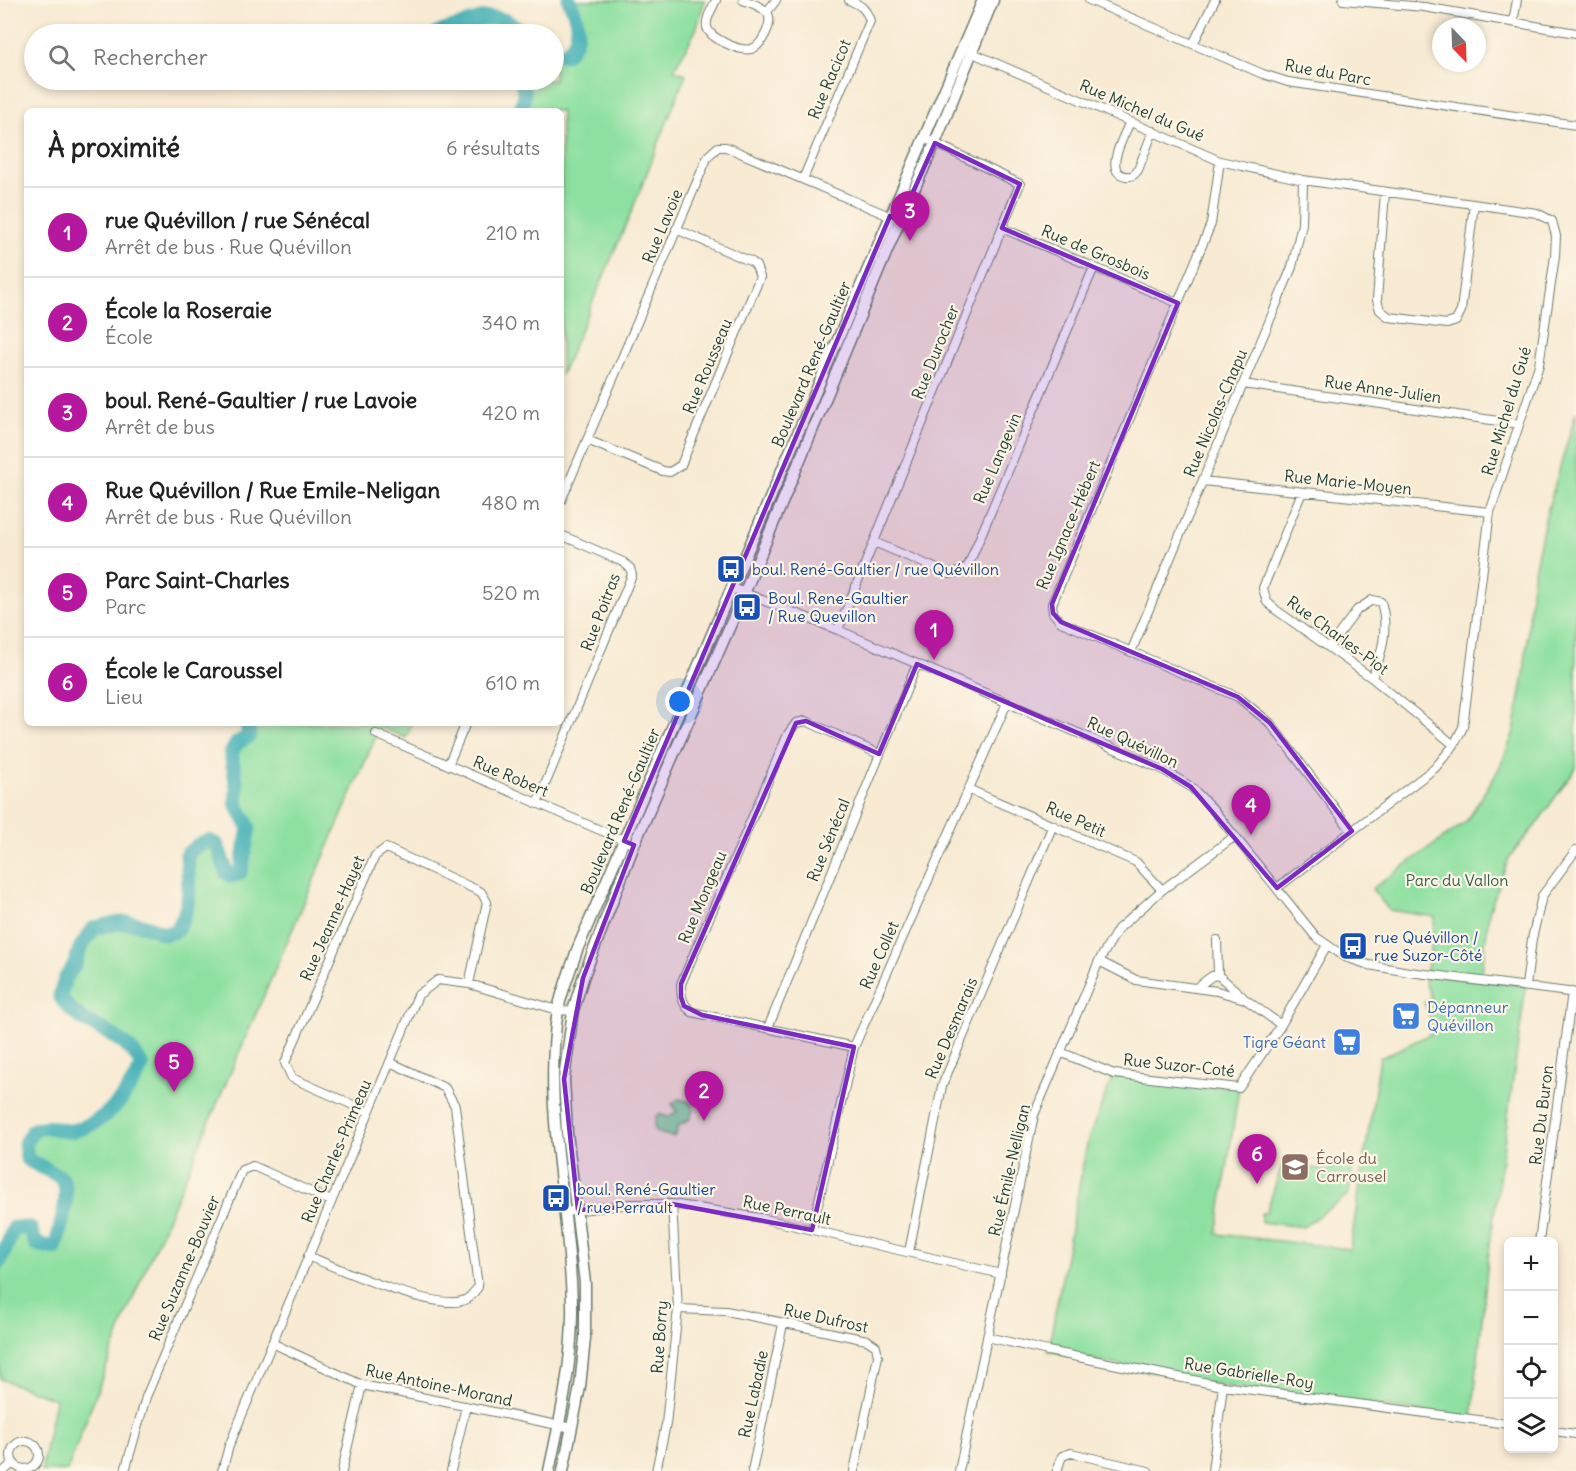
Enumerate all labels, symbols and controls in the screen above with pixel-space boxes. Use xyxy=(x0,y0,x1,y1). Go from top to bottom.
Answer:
north arrow xyxy=(1432,18,1486,72)
search box xyxy=(24,24,564,90)
street label: Rue Racicot xyxy=(803,35,855,122)
icon: search xyxy=(45,41,78,74)
text: Rechercher xyxy=(93,43,208,71)
street label: Rue du Parc xyxy=(1283,55,1373,89)
street label: Rue Michel du Gué xyxy=(1077,75,1207,145)
text: À proximité xyxy=(48,131,180,164)
text: 6 résultats xyxy=(446,135,540,160)
street label: Rue Lavoie xyxy=(637,186,687,266)
pin: 3 xyxy=(890,192,930,241)
text: rue Quévillon / rue Sénécal xyxy=(105,206,370,234)
text: 1 xyxy=(64,220,71,245)
text: 210 m xyxy=(486,220,540,245)
street label: Rue de Grosbois xyxy=(1039,220,1153,284)
text: Arrêt de bus · Rue Quévillon xyxy=(105,234,352,259)
street label: Boulevard René-Gaultier xyxy=(767,278,855,450)
text: École la Roseraie xyxy=(105,296,272,324)
street label: Rue Durocher xyxy=(907,301,963,402)
text: 2 xyxy=(62,310,73,335)
text: 340 m xyxy=(482,310,540,335)
street label: Rue Rousseau xyxy=(678,315,736,417)
text: École xyxy=(105,324,153,349)
street label: Rue Michel du Gué xyxy=(1477,344,1535,478)
street label: Rue Nicolas-Chapu xyxy=(1179,346,1251,480)
street label: Rue Anne-Julien xyxy=(1323,371,1443,407)
text: boul. René-Gaultier / rue Lavoie xyxy=(105,386,417,414)
text: 3 xyxy=(62,400,73,425)
text: 420 m xyxy=(482,400,540,425)
street label: Rue Langevin xyxy=(969,409,1025,507)
text: Arrêt de bus xyxy=(105,414,215,439)
street label: Rue Ignace-Hébert xyxy=(1032,457,1104,593)
street label: Rue Marie-Moyen xyxy=(1283,465,1413,499)
text: Rue Quévillon / Rue Emile-Neligan xyxy=(105,476,440,504)
text: 4 xyxy=(62,490,73,515)
text: 480 m xyxy=(481,490,540,515)
text: Arrêt de bus · Rue Quévillon xyxy=(105,504,352,529)
bus stop icon: boul. René-Gaultier / rue Quévillon xyxy=(715,553,747,585)
place label: boul. René-Gaultier / rue Quévillon xyxy=(752,559,999,579)
text: Parc Saint-Charles xyxy=(105,566,290,594)
street label: Rue Poitras xyxy=(576,570,624,654)
text: 5 xyxy=(62,580,73,605)
text: 520 m xyxy=(482,580,540,605)
place label: Boul. Rene-Gaultier / Rue Quevillon xyxy=(768,588,909,626)
bus stop icon: Boul. Rene-Gaultier / Rue Quevillon xyxy=(731,591,763,623)
street label: Rue Charles-Piot xyxy=(1283,591,1393,679)
text: Parc xyxy=(105,594,146,619)
pin: 1 xyxy=(914,610,954,660)
text: École le Caroussel xyxy=(105,656,283,684)
text: 6 xyxy=(62,670,73,695)
text: 610 m xyxy=(485,670,540,695)
text: Lieu xyxy=(105,684,143,709)
your location xyxy=(665,687,694,716)
street label: Rue Quévillon xyxy=(1084,712,1182,772)
street label: Boulevard René-Gaultier xyxy=(576,725,664,897)
street label: Rue Robert xyxy=(470,751,552,801)
pin: 4 xyxy=(1232,786,1270,835)
street label: Rue Sénécal xyxy=(802,795,854,885)
street label: Rue Petit xyxy=(1043,797,1110,841)
street label: Rue Mongeau xyxy=(673,848,731,946)
street label: Rue Jeanne-Hayet xyxy=(295,852,369,984)
park label: Parc du Vallon xyxy=(1405,870,1509,890)
street label: Rue Collet xyxy=(855,917,903,992)
place label: rue Quévillon / rue Suzor-Côté xyxy=(1374,927,1482,965)
bus stop icon: rue Quévillon / rue Suzor-Côté xyxy=(1337,930,1369,962)
street label: Rue Desmarais xyxy=(921,974,981,1082)
place label: Dépanneur Quévillon xyxy=(1427,997,1509,1035)
supermarket icon: Dépanneur Quévillon xyxy=(1390,1000,1422,1032)
supermarket icon: Tigre Géant xyxy=(1331,1026,1363,1058)
place label: Tigre Géant xyxy=(1243,1032,1327,1052)
pin: 5 xyxy=(154,1042,194,1092)
street label: Rue Suzor-Coté xyxy=(1122,1049,1236,1081)
street label: Rue Du Buron xyxy=(1525,1064,1557,1166)
pin: 2 xyxy=(684,1072,724,1121)
street label: Rue Charles-Primeau xyxy=(297,1076,375,1226)
street label: Rue Émile-Nelligan xyxy=(984,1102,1034,1238)
pin: 6 xyxy=(1238,1134,1276,1184)
place label: École du Carrousel xyxy=(1316,1148,1386,1186)
school or university icon: École du Carrousel xyxy=(1279,1151,1311,1183)
place label: boul. René-Gaultier / rue Perrault xyxy=(577,1179,716,1217)
bus stop icon: boul. René-Gaultier / rue Perrault xyxy=(540,1182,572,1214)
street label: Rue Perrault xyxy=(741,1191,834,1229)
street label: Rue Suzanne-Bouvier xyxy=(144,1192,224,1344)
map controls xyxy=(1504,1237,1558,1453)
button: + xyxy=(1504,1237,1558,1291)
button: − xyxy=(1504,1291,1558,1345)
street label: Rue Dufrost xyxy=(782,1299,871,1337)
street label: Rue Borry xyxy=(646,1300,672,1374)
button: locate xyxy=(1504,1345,1558,1399)
street label: Rue Labadie xyxy=(734,1348,772,1440)
street label: Rue Gabrielle-Roy xyxy=(1183,1353,1315,1393)
street label: Rue Antoine-Morand xyxy=(364,1360,514,1410)
button: layers xyxy=(1504,1399,1558,1453)

